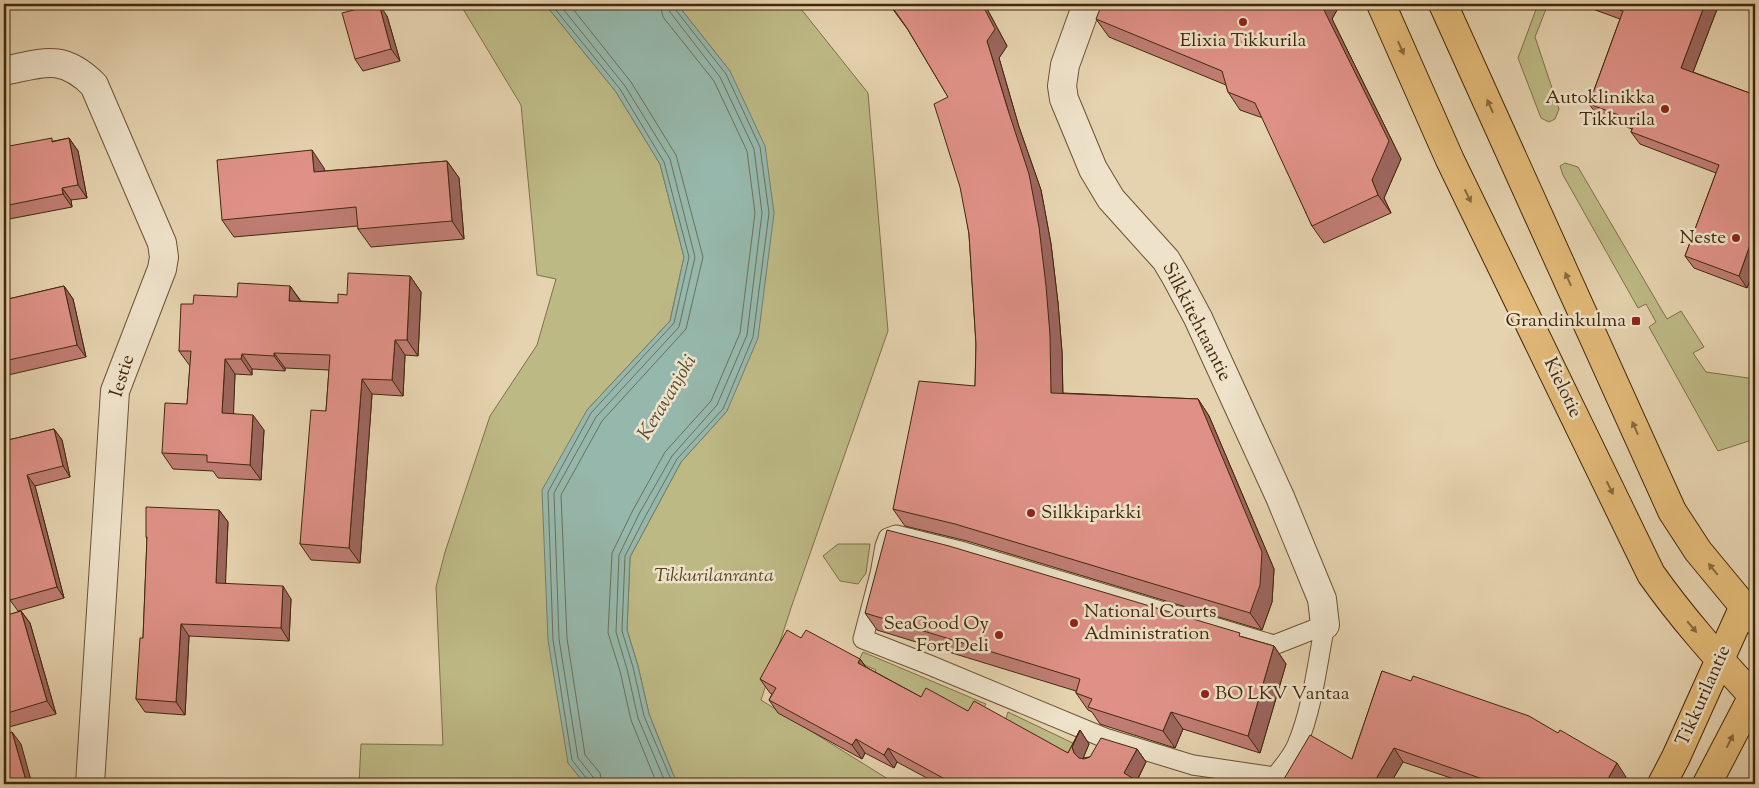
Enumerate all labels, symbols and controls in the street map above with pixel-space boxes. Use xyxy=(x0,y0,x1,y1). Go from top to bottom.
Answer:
marker: Elixia Tikkurila xyxy=(1237,16,1249,28)
place label: Elixia Tikkurila xyxy=(1180,28,1306,55)
one-way arrow xyxy=(1397,41,1405,55)
place label: Autoklinikka Tikkurila xyxy=(1545,85,1655,134)
one-way arrow xyxy=(1485,99,1493,113)
marker: Autoklinikka Tikkurila xyxy=(1659,103,1671,115)
one-way arrow xyxy=(1464,189,1472,203)
place label: Neste xyxy=(1679,225,1726,252)
marker: Neste xyxy=(1730,232,1742,244)
street label: Silkkitehtaantie xyxy=(1154,258,1238,386)
one-way arrow xyxy=(1564,272,1572,286)
place label: Grandinkulma xyxy=(1505,308,1626,335)
marker: Grandinkulma xyxy=(1630,315,1642,327)
water label: Keravanjoki xyxy=(631,350,705,446)
street label: Iestie xyxy=(104,351,142,401)
street label: Kielotie xyxy=(1536,353,1588,423)
one-way arrow xyxy=(1630,421,1638,435)
one-way arrow xyxy=(1606,481,1614,495)
place label: Silkkiparkki xyxy=(1041,500,1141,527)
marker: Silkkiparkki xyxy=(1025,507,1037,519)
one-way arrow xyxy=(1708,562,1719,575)
park label: Tikkurilanranta xyxy=(654,563,774,590)
place label: National Courts Administration xyxy=(1084,599,1216,648)
place label: SeaGood Oy Fort Deli xyxy=(884,611,990,660)
marker: National Courts Administration xyxy=(1068,617,1080,629)
one-way arrow xyxy=(1686,621,1697,634)
marker: SeaGood Oy Fort Deli xyxy=(993,629,1005,641)
street label: Tikkurilantie xyxy=(1670,641,1738,751)
place label: BO LKV Vantaa xyxy=(1215,681,1350,708)
marker: BO LKV Vantaa xyxy=(1199,688,1211,700)
one-way arrow xyxy=(1726,734,1734,749)

